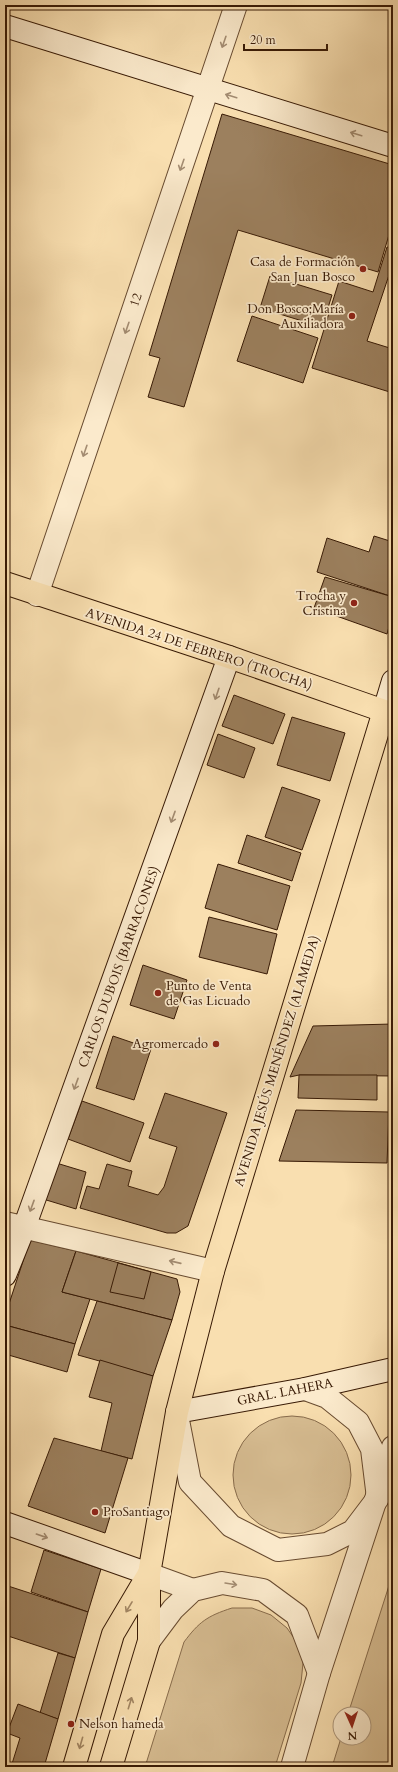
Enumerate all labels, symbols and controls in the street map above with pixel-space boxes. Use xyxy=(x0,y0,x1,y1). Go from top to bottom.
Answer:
scale bar xyxy=(244,26,327,52)
text: 20 m xyxy=(250,32,277,48)
one-way arrow xyxy=(219,36,227,48)
one-way arrow xyxy=(225,92,238,99)
one-way arrow xyxy=(349,130,362,137)
one-way arrow xyxy=(178,158,185,171)
place label: Casa de Formación San Juan Bosco xyxy=(250,253,356,286)
marker: Casa de Formación San Juan Bosco xyxy=(358,264,368,274)
street label: 12 xyxy=(125,290,147,309)
place label: Don Bosco;María Auxiliadora xyxy=(247,300,344,333)
marker: Don Bosco;María Auxiliadora xyxy=(347,311,357,321)
one-way arrow xyxy=(123,321,130,334)
one-way arrow xyxy=(81,445,89,457)
place label: Trocha y Cristina xyxy=(296,587,346,620)
marker: Trocha y Cristina xyxy=(349,598,359,608)
street label: AVENIDA 24 DE FEBRERO (TROCHA) xyxy=(83,604,315,694)
one-way arrow xyxy=(213,688,220,701)
one-way arrow xyxy=(168,810,176,822)
street label: CARLOS DUBOIS (BARRACONES) xyxy=(74,864,164,1070)
street label: AVENIDA JESÚS MENÉNDEZ (ALAMEDA) xyxy=(230,933,324,1189)
place label: Punto de Venta de Gas Licuado xyxy=(166,977,252,1010)
marker: Punto de Venta de Gas Licuado xyxy=(153,988,163,998)
place label: Agromercado xyxy=(133,1035,208,1053)
marker: Agromercado xyxy=(211,1039,221,1049)
one-way arrow xyxy=(72,1077,80,1089)
one-way arrow xyxy=(28,1199,35,1212)
one-way arrow xyxy=(169,1258,182,1266)
street label: GRAL. LAHERA xyxy=(235,1374,335,1410)
place label: ProSantiago xyxy=(103,1503,170,1521)
marker: ProSantiago xyxy=(90,1507,100,1517)
one-way arrow xyxy=(35,1533,48,1540)
one-way arrow xyxy=(224,1581,237,1589)
one-way arrow xyxy=(124,1601,132,1613)
one-way arrow xyxy=(127,1697,134,1710)
north arrow xyxy=(332,1706,372,1746)
place label: Nelson hameda xyxy=(79,1715,164,1733)
marker: Nelson hameda xyxy=(66,1719,76,1729)
text: N xyxy=(347,1728,358,1743)
one-way arrow xyxy=(77,1736,84,1749)

